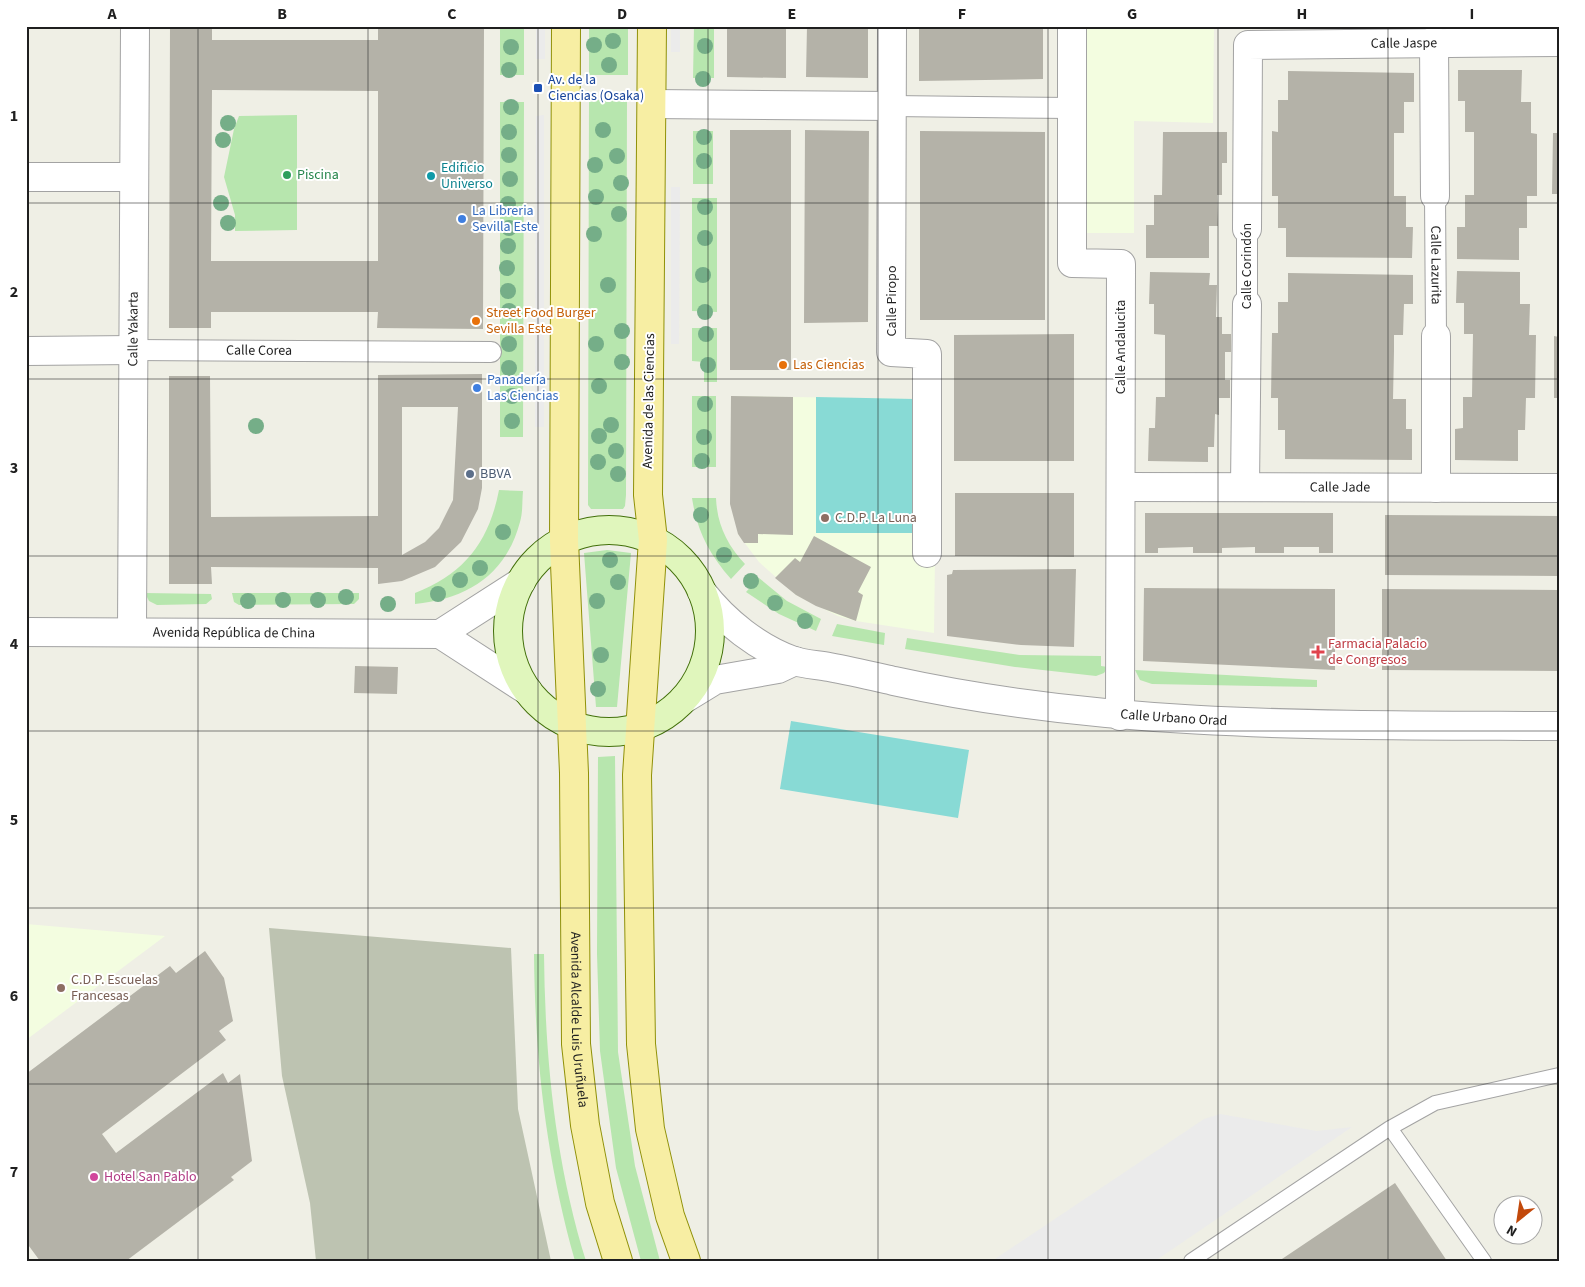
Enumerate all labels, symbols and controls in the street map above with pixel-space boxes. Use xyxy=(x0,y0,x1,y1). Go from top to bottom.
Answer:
text: A xyxy=(106,3,117,25)
text: B xyxy=(277,3,287,25)
text: C xyxy=(447,3,457,25)
text: D xyxy=(617,3,627,25)
text: E xyxy=(788,3,796,25)
text: F xyxy=(958,3,966,25)
text: G xyxy=(1127,3,1137,25)
text: H xyxy=(1297,3,1307,25)
text: I xyxy=(1470,3,1474,25)
street label: Calle Jaspe xyxy=(1371,33,1437,54)
place label: Av. de la Ciencias (Osaka) xyxy=(548,70,644,106)
marker: Av. de la Ciencias (Osaka) xyxy=(532,82,544,94)
text: 1 xyxy=(10,105,18,127)
place label: Edificio Universo xyxy=(441,158,493,194)
place label: Piscina xyxy=(297,165,339,185)
marker: Piscina xyxy=(281,169,293,181)
marker: Edificio Universo xyxy=(425,170,437,182)
place label: La Libreria Sevilla Este xyxy=(472,201,538,237)
marker: La Libreria Sevilla Este xyxy=(456,213,468,225)
street label: Calle Corindón xyxy=(1237,223,1257,309)
street label: Calle Lazurita xyxy=(1425,225,1446,305)
street label: Calle Piropo xyxy=(882,266,902,336)
text: 2 xyxy=(10,281,18,303)
street label: Calle Yakarta xyxy=(123,291,144,367)
street label: Calle Andalucita xyxy=(1111,300,1131,394)
place label: Street Food Burger Sevilla Este xyxy=(486,303,596,339)
marker: Street Food Burger Sevilla Este xyxy=(470,315,482,327)
street label: Avenida de las Ciencias xyxy=(638,333,660,469)
street label: Calle Corea xyxy=(226,341,292,361)
place label: Las Ciencias xyxy=(793,355,864,375)
marker: Las Ciencias xyxy=(777,359,789,371)
place label: Panadería Las Ciencias xyxy=(487,370,558,406)
marker: Panadería Las Ciencias xyxy=(471,382,483,394)
text: 3 xyxy=(10,457,18,479)
place label: BBVA xyxy=(480,464,511,484)
marker: BBVA xyxy=(464,468,476,480)
street label: Calle Jade xyxy=(1310,477,1370,498)
place label: C.D.P. La Luna xyxy=(835,508,917,528)
marker: C.D.P. La Luna xyxy=(819,512,831,524)
street label: Avenida República de China xyxy=(153,623,315,643)
text: 4 xyxy=(10,633,19,655)
place label: Farmacia Palacio de Congresos xyxy=(1328,634,1427,670)
marker: Farmacia Palacio de Congresos xyxy=(1312,646,1324,658)
street label: Calle Urbano Orad xyxy=(1119,704,1228,731)
text: 5 xyxy=(10,809,18,831)
street label: Avenida Alcalde Luis Uruñuela xyxy=(565,932,593,1109)
place label: C.D.P. Escuelas Francesas xyxy=(71,970,158,1006)
marker: C.D.P. Escuelas Francesas xyxy=(55,982,67,994)
text: 6 xyxy=(10,985,18,1007)
text: 7 xyxy=(10,1161,18,1183)
place label: Hotel San Pablo xyxy=(104,1167,197,1187)
marker: Hotel San Pablo xyxy=(88,1171,100,1183)
north arrow xyxy=(1492,1194,1542,1244)
text: N xyxy=(1503,1219,1521,1241)

